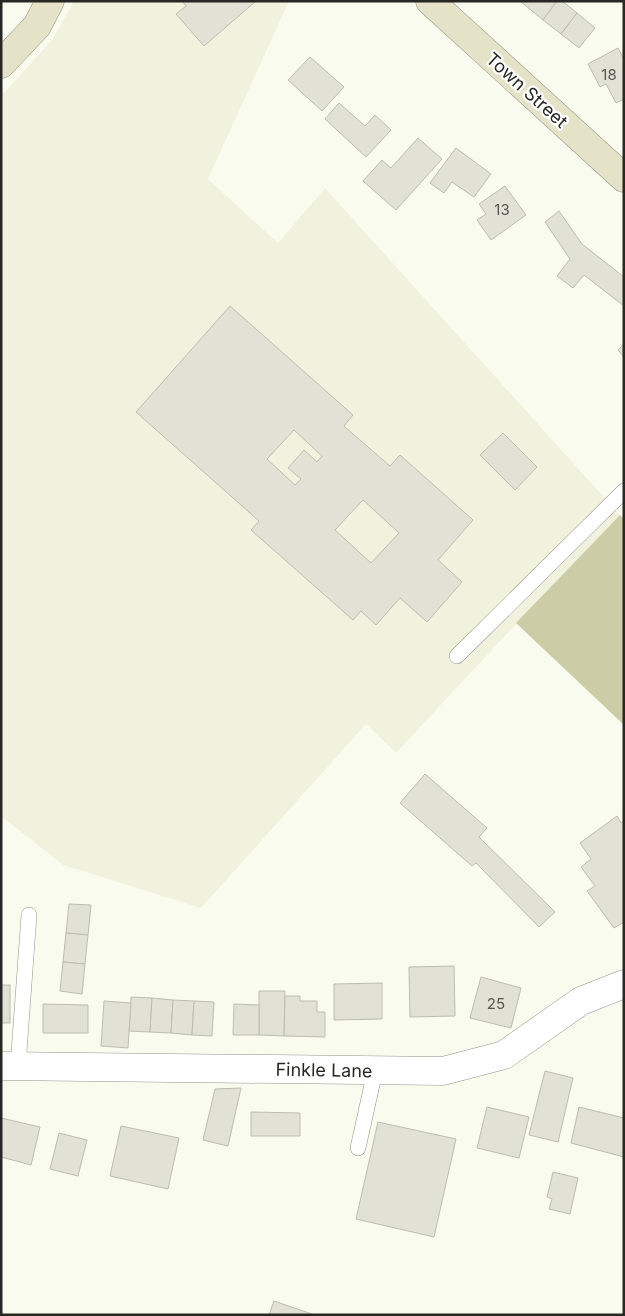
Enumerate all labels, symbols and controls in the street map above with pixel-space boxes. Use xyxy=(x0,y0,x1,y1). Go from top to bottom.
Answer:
street label: Town Street xyxy=(482,48,572,132)
house number: 18 xyxy=(601,65,617,84)
house number: 13 xyxy=(494,200,510,219)
house number: 25 xyxy=(487,994,505,1013)
street label: Finkle Lane xyxy=(275,1059,373,1081)

